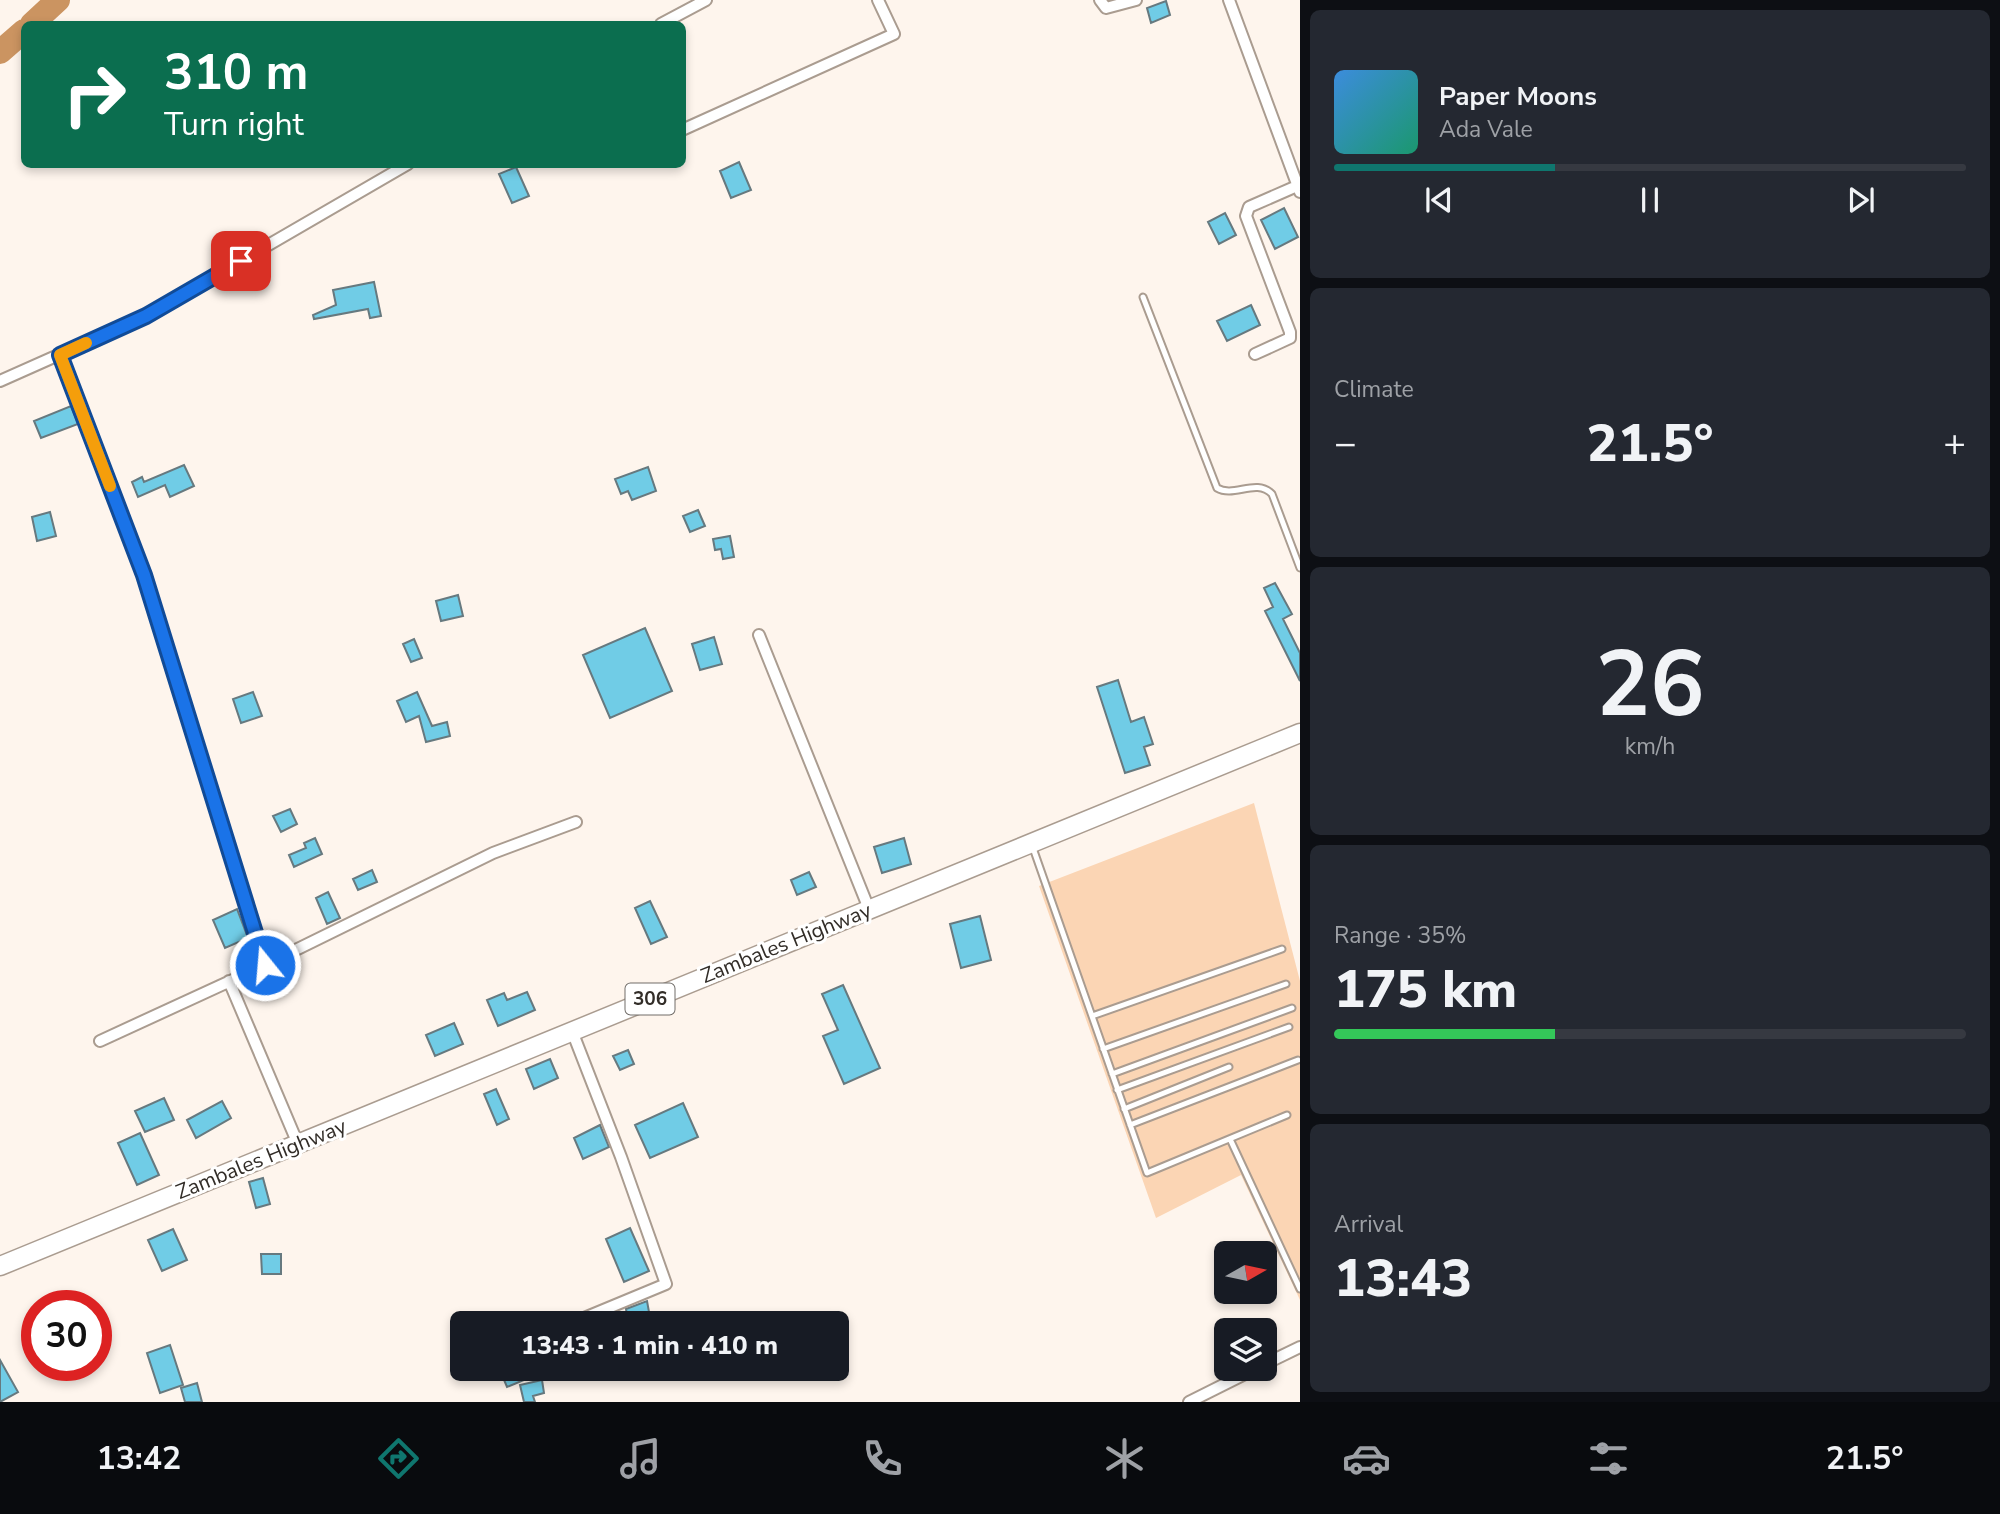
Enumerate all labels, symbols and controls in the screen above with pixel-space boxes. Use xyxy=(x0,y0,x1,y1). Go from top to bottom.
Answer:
text: 310 m xyxy=(164,39,308,106)
icon: right xyxy=(49,49,140,140)
text: Paper Moons xyxy=(1439,79,1597,114)
text: Turn right xyxy=(164,103,304,146)
text: Ada Vale xyxy=(1439,114,1533,145)
icon: previous xyxy=(1420,181,1458,219)
icon: pause xyxy=(1631,181,1669,219)
icon: next xyxy=(1842,181,1880,219)
pin xyxy=(211,231,271,291)
icon: arrive xyxy=(222,242,260,280)
text: Climate xyxy=(1334,374,1414,405)
text: 21.5° xyxy=(1586,408,1714,479)
text: − xyxy=(1334,418,1357,469)
text: + xyxy=(1943,418,1966,469)
text: 26 xyxy=(1595,623,1705,747)
text: km/h xyxy=(1625,731,1675,762)
street label: Zambales Highway xyxy=(697,896,876,990)
text: Range · 35% xyxy=(1334,920,1466,951)
position arrow xyxy=(228,928,302,1002)
text: 175 km xyxy=(1334,954,1517,1025)
road number: 306 xyxy=(626,984,674,1015)
street label: Zambales Highway xyxy=(172,1112,351,1206)
text: Arrival xyxy=(1334,1209,1403,1240)
north arrow xyxy=(1214,1241,1278,1304)
map controls xyxy=(1214,1241,1277,1381)
text: 13:43 xyxy=(1334,1243,1472,1314)
speed limit sign: 30 xyxy=(21,1290,112,1381)
button: layers xyxy=(1214,1318,1277,1381)
text: 13:43 · 1 min · 410 m xyxy=(521,1328,778,1363)
icon: directions xyxy=(374,1434,423,1483)
icon: music xyxy=(616,1434,665,1483)
icon: phone xyxy=(858,1434,907,1483)
icon: climate xyxy=(1100,1434,1149,1483)
icon: car xyxy=(1342,1434,1391,1483)
icon: filters xyxy=(1584,1434,1633,1483)
text: 13:42 xyxy=(96,1437,181,1480)
text: 21.5° xyxy=(1826,1437,1903,1480)

